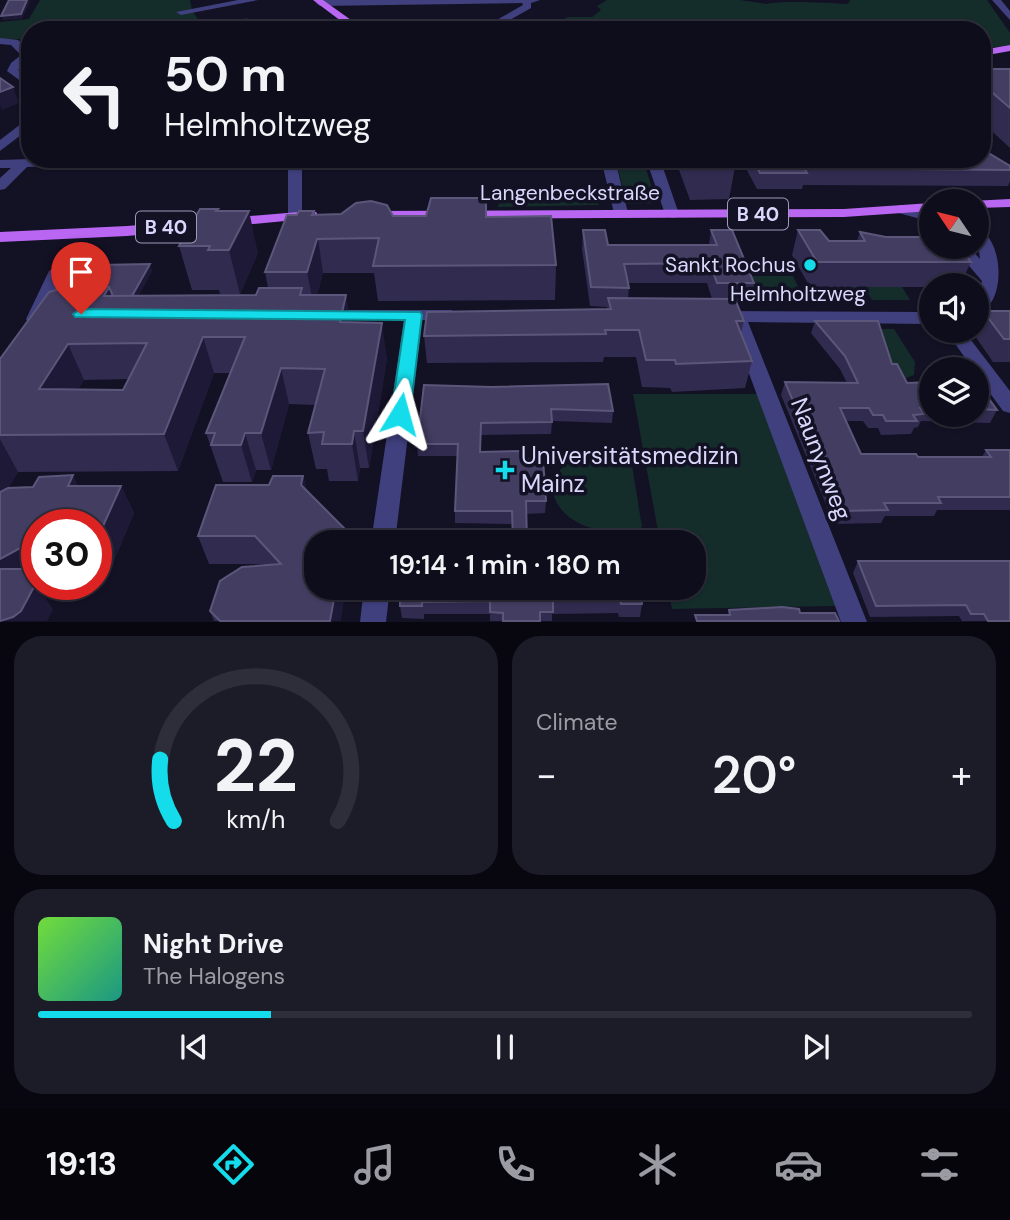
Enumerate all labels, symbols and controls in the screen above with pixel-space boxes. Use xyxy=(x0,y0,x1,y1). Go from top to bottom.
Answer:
text: 50 m xyxy=(164,42,287,106)
icon: left xyxy=(49,49,140,140)
text: Helmholtzweg xyxy=(164,104,371,146)
street label: Langenbeckstraße xyxy=(480,179,660,207)
north arrow xyxy=(919,189,989,259)
map controls xyxy=(919,189,989,427)
road number: B 40 xyxy=(728,198,788,230)
road number: B 40 xyxy=(136,212,196,243)
pin xyxy=(51,242,111,314)
place label: Sankt Rochus xyxy=(665,251,796,279)
icon: arrive xyxy=(62,253,100,291)
marker: Sankt Rochus xyxy=(802,257,818,273)
button: sound xyxy=(919,273,989,343)
street label: Helmholtzweg xyxy=(730,280,866,308)
button: layers xyxy=(919,357,989,427)
position arrow xyxy=(363,377,437,451)
street label: Naunynweg xyxy=(784,393,859,524)
place label: Universitätsmedizin Mainz xyxy=(521,440,739,499)
marker: Universitätsmedizin Mainz xyxy=(495,460,515,480)
speed limit sign: 30 xyxy=(21,509,112,600)
text: 19:14 · 1 min · 180 m xyxy=(390,548,620,582)
text: Climate xyxy=(536,707,618,737)
text: 22 xyxy=(214,720,298,815)
text: 20° xyxy=(712,741,796,809)
text: − xyxy=(536,750,557,800)
text: + xyxy=(951,750,972,800)
text: km/h xyxy=(226,803,286,836)
text: Night Drive xyxy=(143,927,284,961)
text: The Halogens xyxy=(143,961,285,991)
icon: previous xyxy=(175,1028,213,1066)
icon: pause xyxy=(486,1028,524,1066)
icon: next xyxy=(797,1028,835,1066)
icon: directions xyxy=(209,1140,258,1189)
icon: music xyxy=(350,1140,399,1189)
icon: phone xyxy=(491,1140,540,1189)
icon: climate xyxy=(633,1140,682,1189)
icon: car xyxy=(774,1140,823,1189)
icon: filters xyxy=(915,1140,964,1189)
text: 19:13 xyxy=(46,1143,117,1185)

